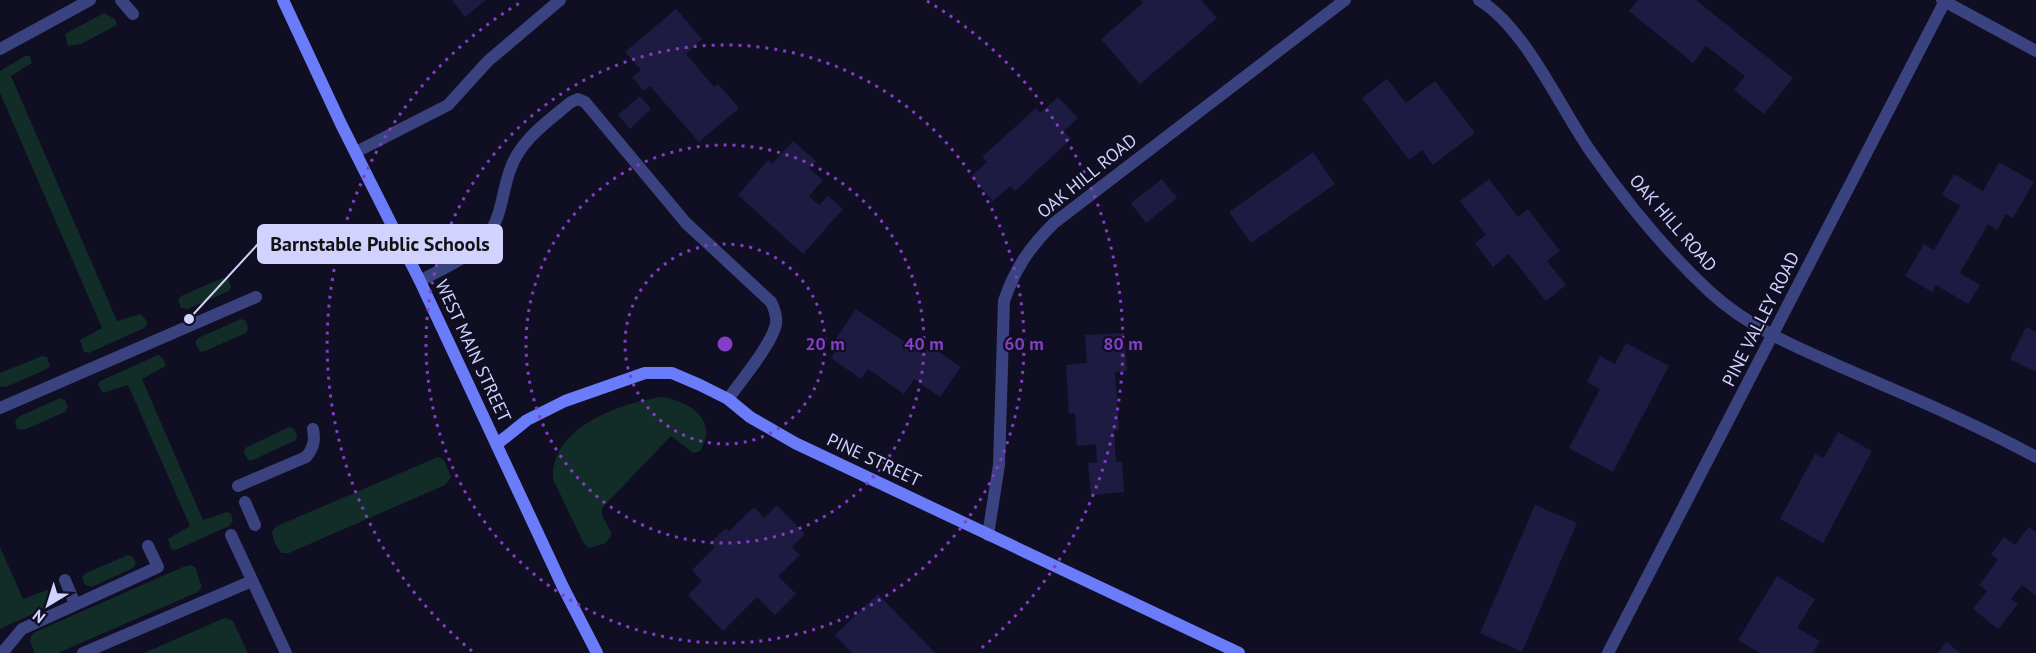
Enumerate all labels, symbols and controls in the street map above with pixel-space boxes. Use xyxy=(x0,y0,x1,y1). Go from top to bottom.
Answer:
street label: OAK HILL ROAD xyxy=(1032,128,1141,223)
street label: OAK HILL ROAD xyxy=(1625,169,1722,276)
callout: Barnstable Public Schools xyxy=(258,225,502,263)
text: Barnstable Public Schools xyxy=(270,231,490,257)
street label: PINE VALLEY ROAD xyxy=(1717,248,1804,390)
street label: WEST MAIN STREET xyxy=(430,276,517,426)
text: 20 m xyxy=(805,332,845,355)
text: 40 m xyxy=(904,332,944,355)
text: 60 m xyxy=(1004,332,1044,355)
text: 80 m xyxy=(1103,332,1143,355)
centre of rings xyxy=(715,334,735,354)
street label: PINE STREET xyxy=(823,428,925,491)
north arrow xyxy=(18,575,78,635)
text: N xyxy=(28,606,49,628)

